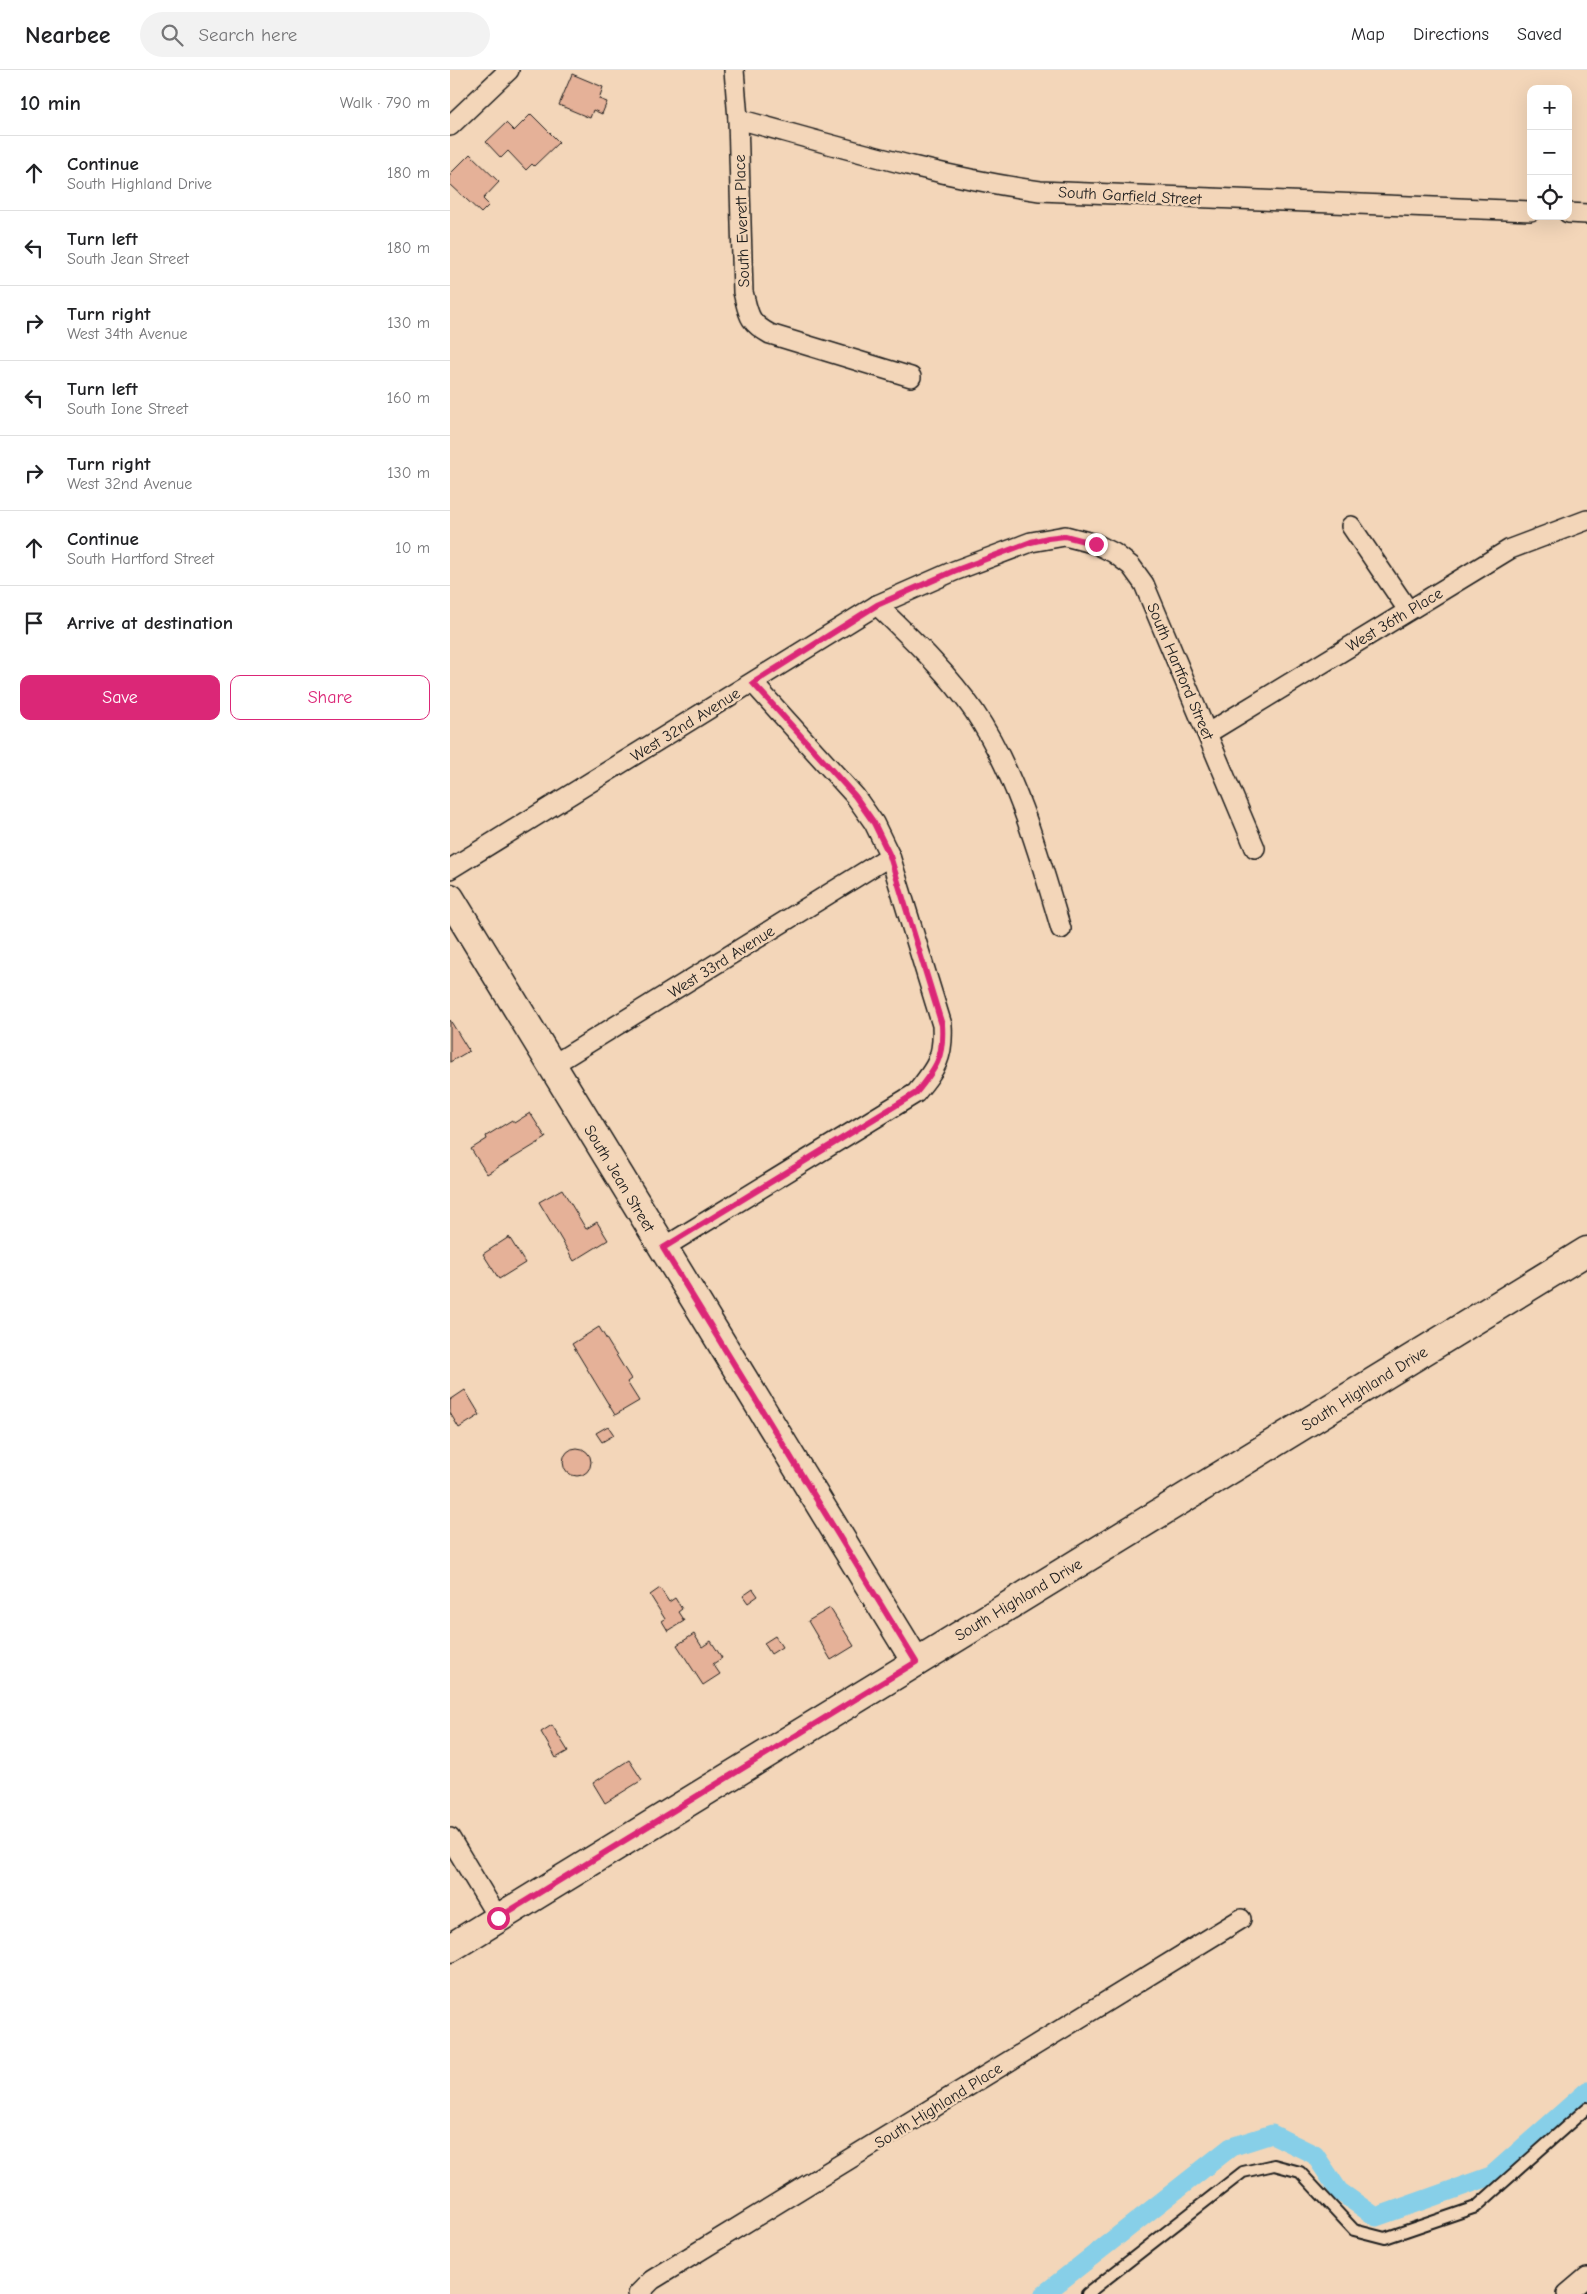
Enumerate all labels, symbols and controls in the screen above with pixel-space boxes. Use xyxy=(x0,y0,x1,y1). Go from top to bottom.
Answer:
search box xyxy=(140,12,490,57)
text: Nearbee xyxy=(25,21,110,49)
icon: search xyxy=(158,21,186,49)
text: Search here xyxy=(198,24,297,46)
text: Map xyxy=(1351,24,1385,45)
text: Directions xyxy=(1413,24,1489,45)
text: Saved xyxy=(1517,24,1562,45)
map controls xyxy=(1527,85,1572,220)
button: + xyxy=(1527,85,1572,130)
text: 10 min xyxy=(20,91,81,115)
text: Walk · 790 m xyxy=(340,94,430,112)
button: − xyxy=(1527,130,1572,175)
text: Continue xyxy=(67,153,139,175)
street label: South Everett Place xyxy=(731,154,753,288)
icon: ahead xyxy=(20,159,48,187)
text: 180 m xyxy=(387,164,430,182)
text: South Highland Drive xyxy=(67,175,212,193)
button: locate xyxy=(1527,175,1572,220)
street label: South Garfield Street xyxy=(1058,183,1203,209)
text: Turn left xyxy=(67,228,138,250)
icon: left xyxy=(20,234,48,262)
text: 180 m xyxy=(387,239,430,257)
text: South Jean Street xyxy=(67,250,189,268)
text: Turn right xyxy=(67,303,151,325)
icon: right xyxy=(20,309,48,337)
text: 130 m xyxy=(387,314,430,332)
text: West 34th Avenue xyxy=(67,325,187,343)
text: Turn left xyxy=(67,378,138,400)
icon: left xyxy=(20,384,48,412)
text: 160 m xyxy=(387,389,430,407)
text: South Ione Street xyxy=(67,400,188,418)
text: Turn right xyxy=(67,453,151,475)
icon: right xyxy=(20,459,48,487)
text: 130 m xyxy=(387,464,430,482)
text: West 32nd Avenue xyxy=(67,475,192,493)
text: Continue xyxy=(67,528,139,550)
route end xyxy=(1085,533,1108,556)
icon: ahead xyxy=(20,534,48,562)
text: 10 m xyxy=(395,539,430,557)
text: South Hartford Street xyxy=(67,550,214,568)
street label: West 36th Place xyxy=(1343,584,1446,656)
street label: South Hartford Street xyxy=(1143,600,1217,743)
icon: arrive xyxy=(20,609,48,637)
text: Arrive at destination xyxy=(67,612,233,634)
button: Save xyxy=(20,675,220,720)
button: Share xyxy=(230,675,430,720)
street label: West 32nd Avenue xyxy=(628,684,743,766)
street label: West 33rd Avenue xyxy=(665,922,778,1002)
street label: South Jean Street xyxy=(580,1122,658,1236)
street label: South Highland Drive xyxy=(1298,1343,1431,1435)
street label: South Highland Drive xyxy=(952,1555,1085,1645)
route start xyxy=(487,1907,510,1930)
street label: South Highland Place xyxy=(871,2059,1006,2152)

